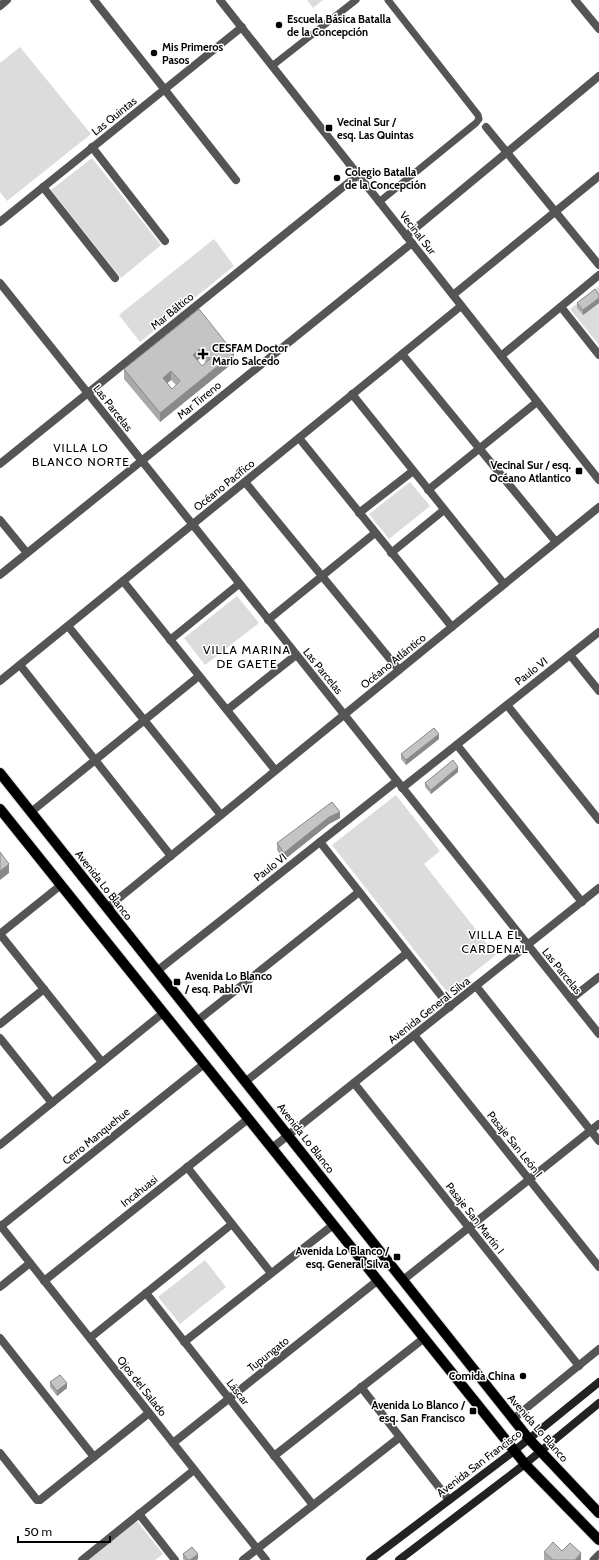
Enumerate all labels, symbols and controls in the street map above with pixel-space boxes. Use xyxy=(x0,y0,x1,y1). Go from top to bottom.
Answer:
place label: Escuela Básica Batalla de la Concepción xyxy=(287,12,391,39)
marker: Escuela Básica Batalla de la Concepción xyxy=(274,20,284,30)
place label: Mis Primeros Pasos xyxy=(162,40,224,67)
marker: Mis Primeros Pasos xyxy=(149,48,159,58)
street label: Las Quintas xyxy=(89,93,140,138)
place label: Vecinal Sur / esq. Las Quintas xyxy=(337,115,414,142)
marker: Vecinal Sur / esq. Las Quintas xyxy=(324,123,334,133)
place label: Colegio Batalla de la Concepción xyxy=(345,165,426,192)
marker: Colegio Batalla de la Concepción xyxy=(332,173,342,183)
street label: Vecinal Sur xyxy=(397,209,440,258)
street label: Mar Báltico xyxy=(148,289,196,333)
place label: CESFAM Doctor Mario Salcedo xyxy=(212,341,288,368)
marker: CESFAM Doctor Mario Salcedo xyxy=(197,348,209,360)
street label: Mar Tirreno xyxy=(174,378,224,422)
street label: Las Parcelas xyxy=(90,382,136,435)
district label: VILLA LO BLANCO NORTE xyxy=(32,440,130,469)
street label: Océano Pacífico xyxy=(191,456,257,514)
place label: Vecinal Sur / esq. Océano Atlantico xyxy=(489,458,571,485)
marker: Vecinal Sur / esq. Océano Atlantico xyxy=(574,466,584,476)
street label: Océano Atlántico xyxy=(357,630,429,692)
district label: VILLA MARINA DE GAETE xyxy=(203,642,291,671)
street label: Las Parcelas xyxy=(300,645,346,697)
street label: Paulo VI xyxy=(512,654,550,688)
street label: Avenida Lo Blanco xyxy=(72,847,136,923)
street label: Paulo VI xyxy=(251,850,289,884)
district label: VILLA EL CARDENAL xyxy=(461,927,529,956)
street label: Las Parcelas xyxy=(539,945,585,997)
place label: Avenida Lo Blanco / esq. Pablo VI xyxy=(184,969,272,996)
street label: Avenida General Silva xyxy=(385,973,473,1046)
marker: Avenida Lo Blanco / esq. Pablo VI xyxy=(172,977,182,987)
street label: Avenida Lo Blanco xyxy=(274,1100,338,1176)
street label: Cerro Manquehue xyxy=(59,1104,133,1167)
street label: Pasaje San León I xyxy=(484,1108,546,1180)
street label: Incahuasi xyxy=(118,1172,160,1210)
street label: Pasaje San Martín I xyxy=(443,1179,507,1257)
place label: Avenida Lo Blanco / esq. General Silva xyxy=(295,1244,390,1271)
marker: Avenida Lo Blanco / esq. General Silva xyxy=(392,1252,402,1262)
street label: Tupungato xyxy=(244,1333,292,1375)
street label: Ojos del Salado xyxy=(114,1353,170,1419)
place label: Comida China xyxy=(449,1369,516,1383)
marker: Comida China xyxy=(518,1371,528,1381)
street label: Láscar xyxy=(224,1376,253,1408)
street label: Avenida Lo Blanco xyxy=(505,1391,571,1465)
place label: Avenida Lo Blanco / esq. San Francisco xyxy=(371,1398,466,1425)
marker: Avenida Lo Blanco / esq. San Francisco xyxy=(468,1406,478,1416)
street label: Avenida San Francisco xyxy=(434,1426,524,1500)
scale bar xyxy=(18,1518,110,1544)
text: 50 m xyxy=(24,1524,52,1539)

